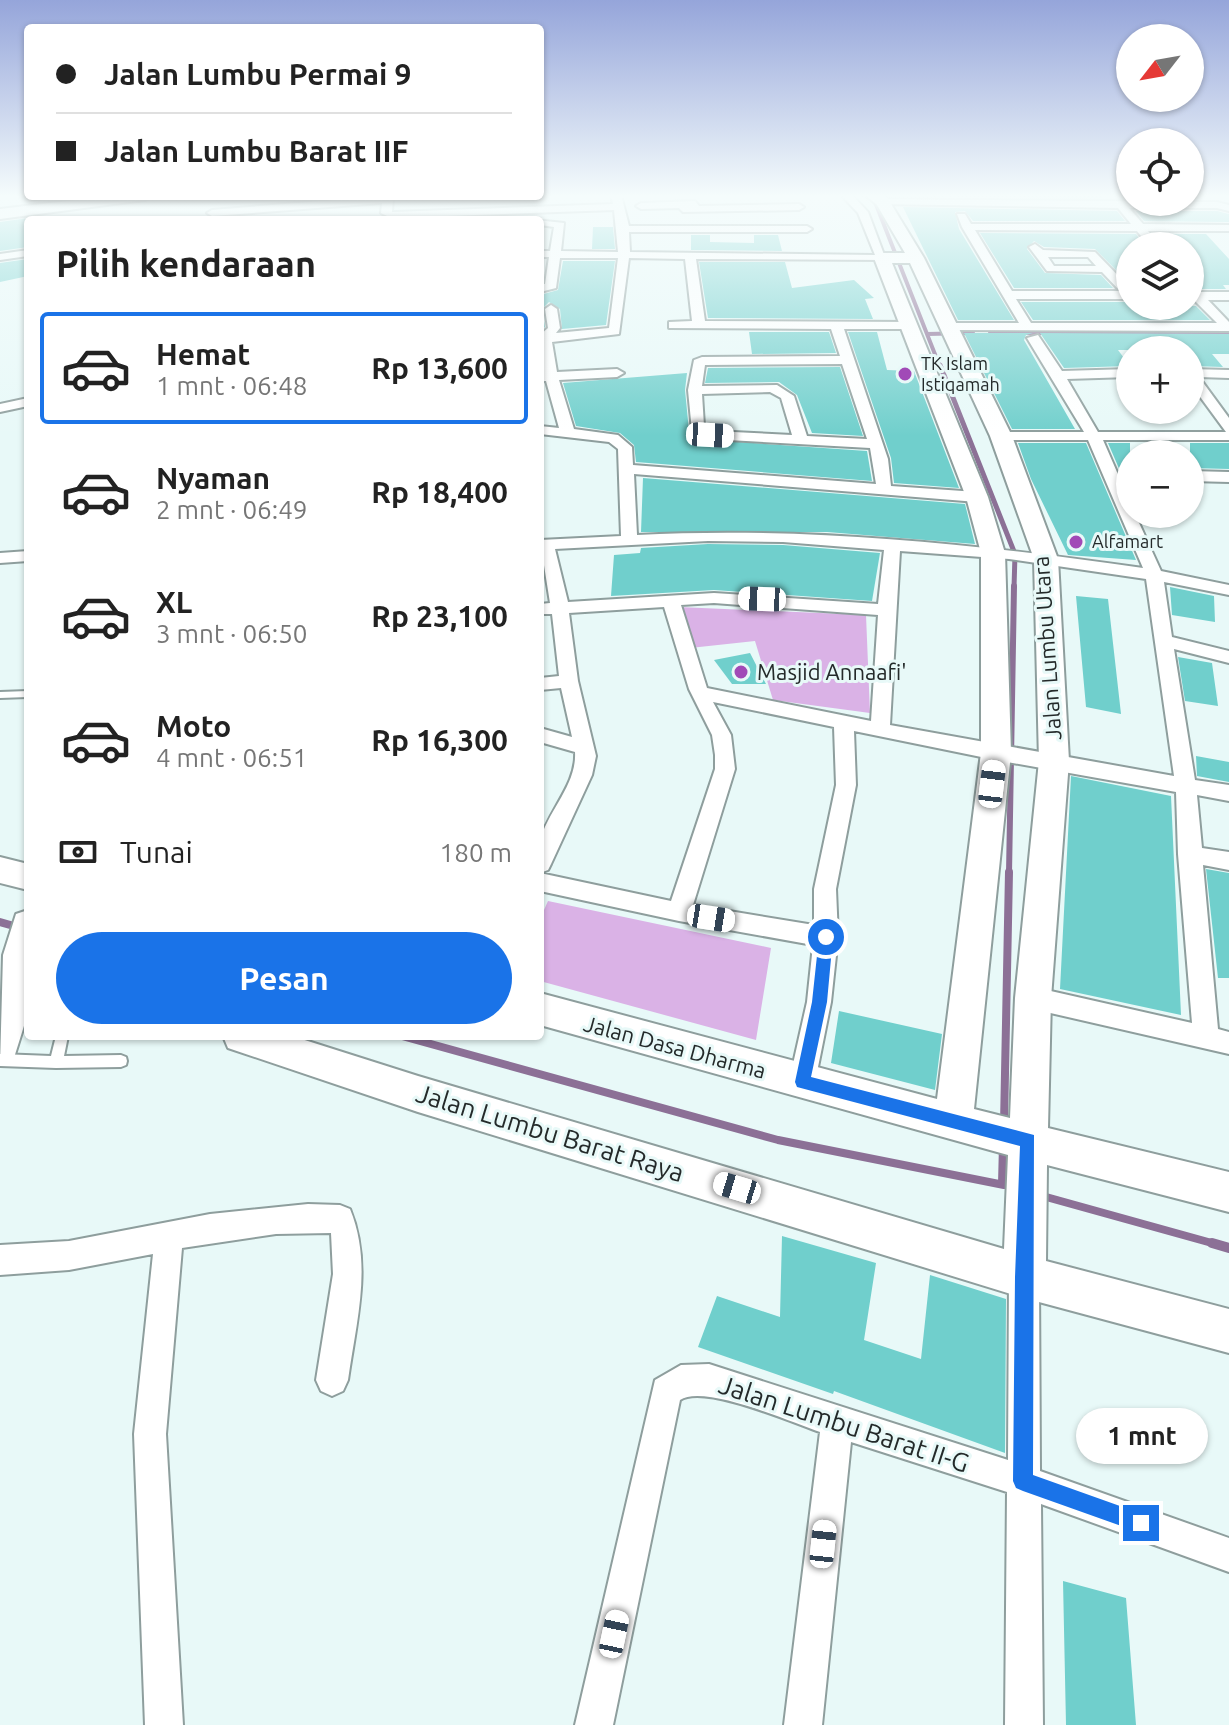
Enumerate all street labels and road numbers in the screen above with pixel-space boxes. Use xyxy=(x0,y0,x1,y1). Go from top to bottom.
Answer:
street label: Jalan Lumbu Utara xyxy=(1028,555,1065,741)
street label: Jalan Dasa Dharma xyxy=(581,1010,769,1083)
street label: Jalan Lumbu Barat Raya xyxy=(413,1078,687,1187)
street label: Jalan Lumbu Barat II-G xyxy=(716,1369,973,1478)

